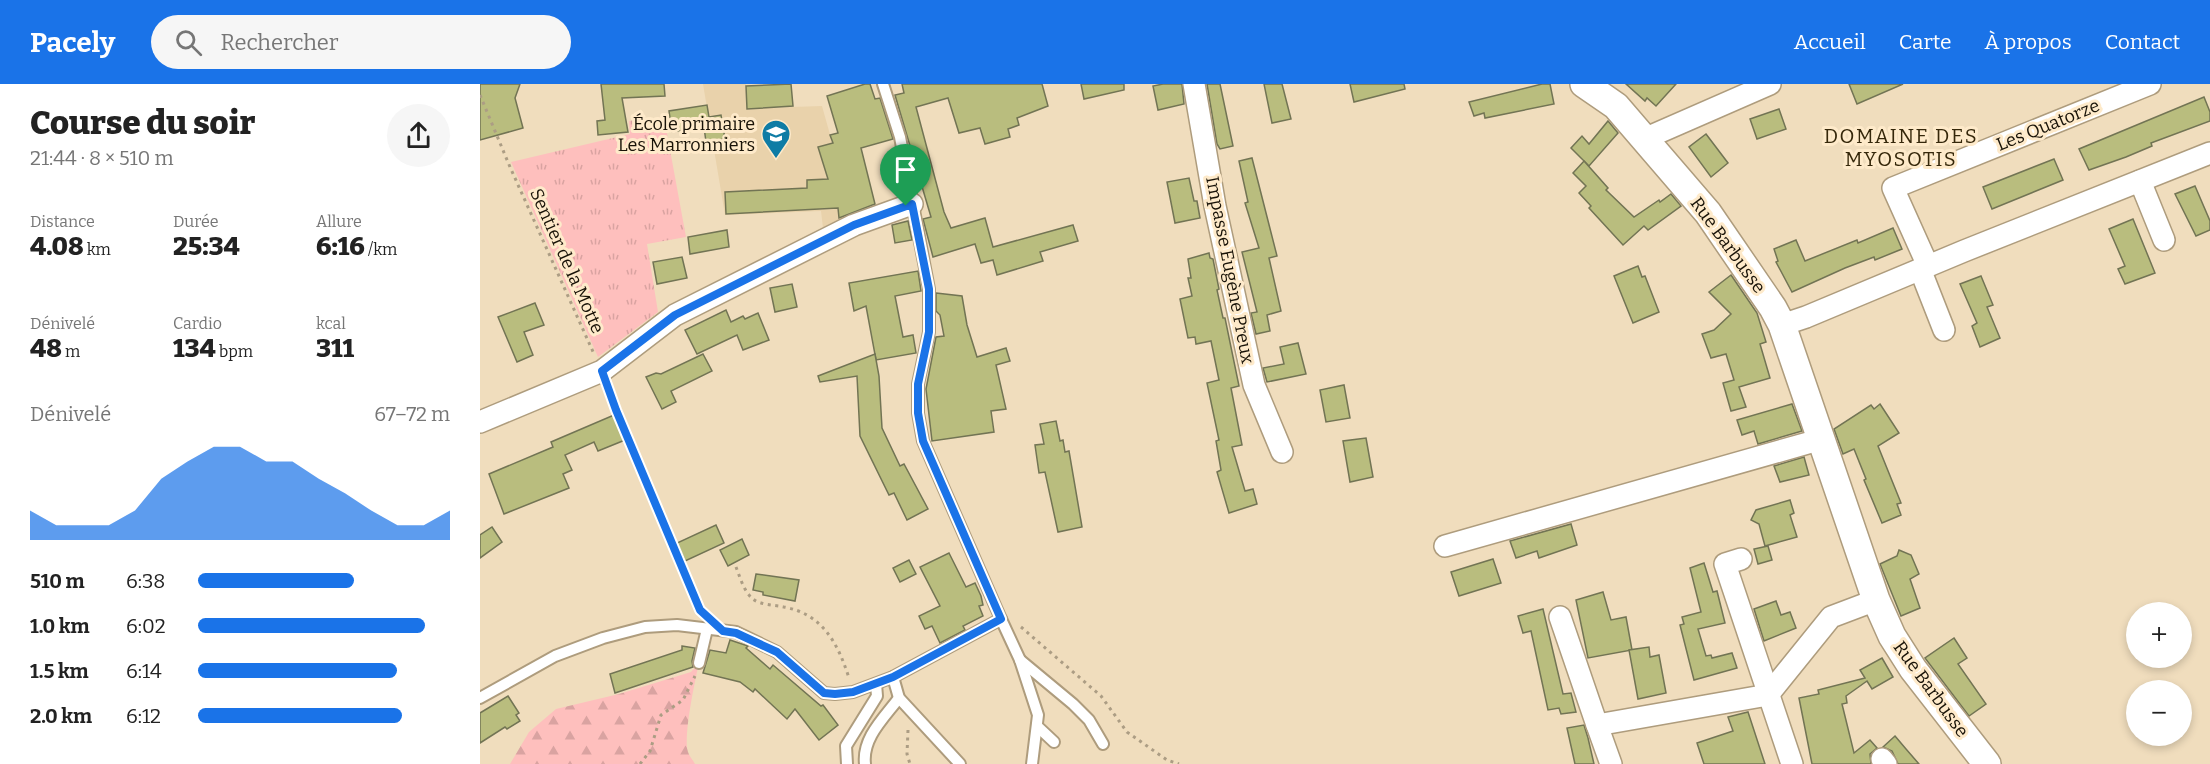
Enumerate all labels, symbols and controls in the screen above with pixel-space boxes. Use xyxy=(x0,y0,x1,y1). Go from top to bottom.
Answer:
search box xyxy=(151,15,571,69)
text: Pacely xyxy=(30,26,115,59)
icon: search xyxy=(172,26,205,59)
text: Rechercher xyxy=(220,29,339,56)
text: Accueil xyxy=(1794,29,1866,55)
text: Carte xyxy=(1899,29,1952,55)
text: À propos xyxy=(1985,29,2072,55)
text: Contact xyxy=(2105,29,2180,55)
street label: Les Quatorze xyxy=(1993,94,2103,156)
text: Course du soir xyxy=(30,103,255,143)
button: share xyxy=(387,104,450,167)
place label: École primaire Les Marronniers xyxy=(618,112,755,156)
school or university icon: École primaire Les Marronniers xyxy=(760,118,792,160)
district label: DOMAINE DES MYOSOTIS xyxy=(1824,124,1978,171)
pin xyxy=(880,144,931,206)
text: 21:44 · 8 × 510 m xyxy=(30,146,174,170)
icon: arrive xyxy=(889,153,922,186)
street label: Impasse Eugène Preux xyxy=(1201,175,1259,366)
street label: Sentier de la Motte xyxy=(525,185,609,337)
street label: Rue Barbusse xyxy=(1686,193,1770,297)
text: Distance xyxy=(30,212,95,231)
text: Durée xyxy=(173,212,218,231)
text: Allure xyxy=(316,212,362,231)
text: 4.08 xyxy=(30,231,84,262)
text: 25:34 xyxy=(173,231,240,262)
text: 6:16 xyxy=(316,231,365,262)
text: km xyxy=(84,240,111,259)
text: /km xyxy=(365,240,397,259)
text: Dénivelé xyxy=(30,314,95,333)
text: Cardio xyxy=(173,314,222,333)
text: kcal xyxy=(316,314,346,333)
text: 48 xyxy=(30,333,62,364)
text: 134 xyxy=(173,333,216,364)
text: 311 xyxy=(316,333,354,364)
text: m xyxy=(62,342,80,361)
text: bpm xyxy=(216,342,253,361)
text: Dénivelé xyxy=(30,402,111,426)
text: 67–72 m xyxy=(374,402,450,426)
text: 510 m xyxy=(30,569,85,593)
text: 6:38 xyxy=(126,569,165,593)
map controls xyxy=(2126,602,2192,746)
button: + xyxy=(2126,602,2192,668)
text: 1.0 km xyxy=(30,614,90,638)
text: 6:02 xyxy=(126,614,166,638)
street label: Rue Barbusse xyxy=(1889,637,1973,741)
text: 1.5 km xyxy=(30,659,89,683)
text: 6:14 xyxy=(126,659,162,683)
button: − xyxy=(2126,680,2192,746)
text: 2.0 km xyxy=(30,704,92,728)
text: 6:12 xyxy=(126,704,161,728)

